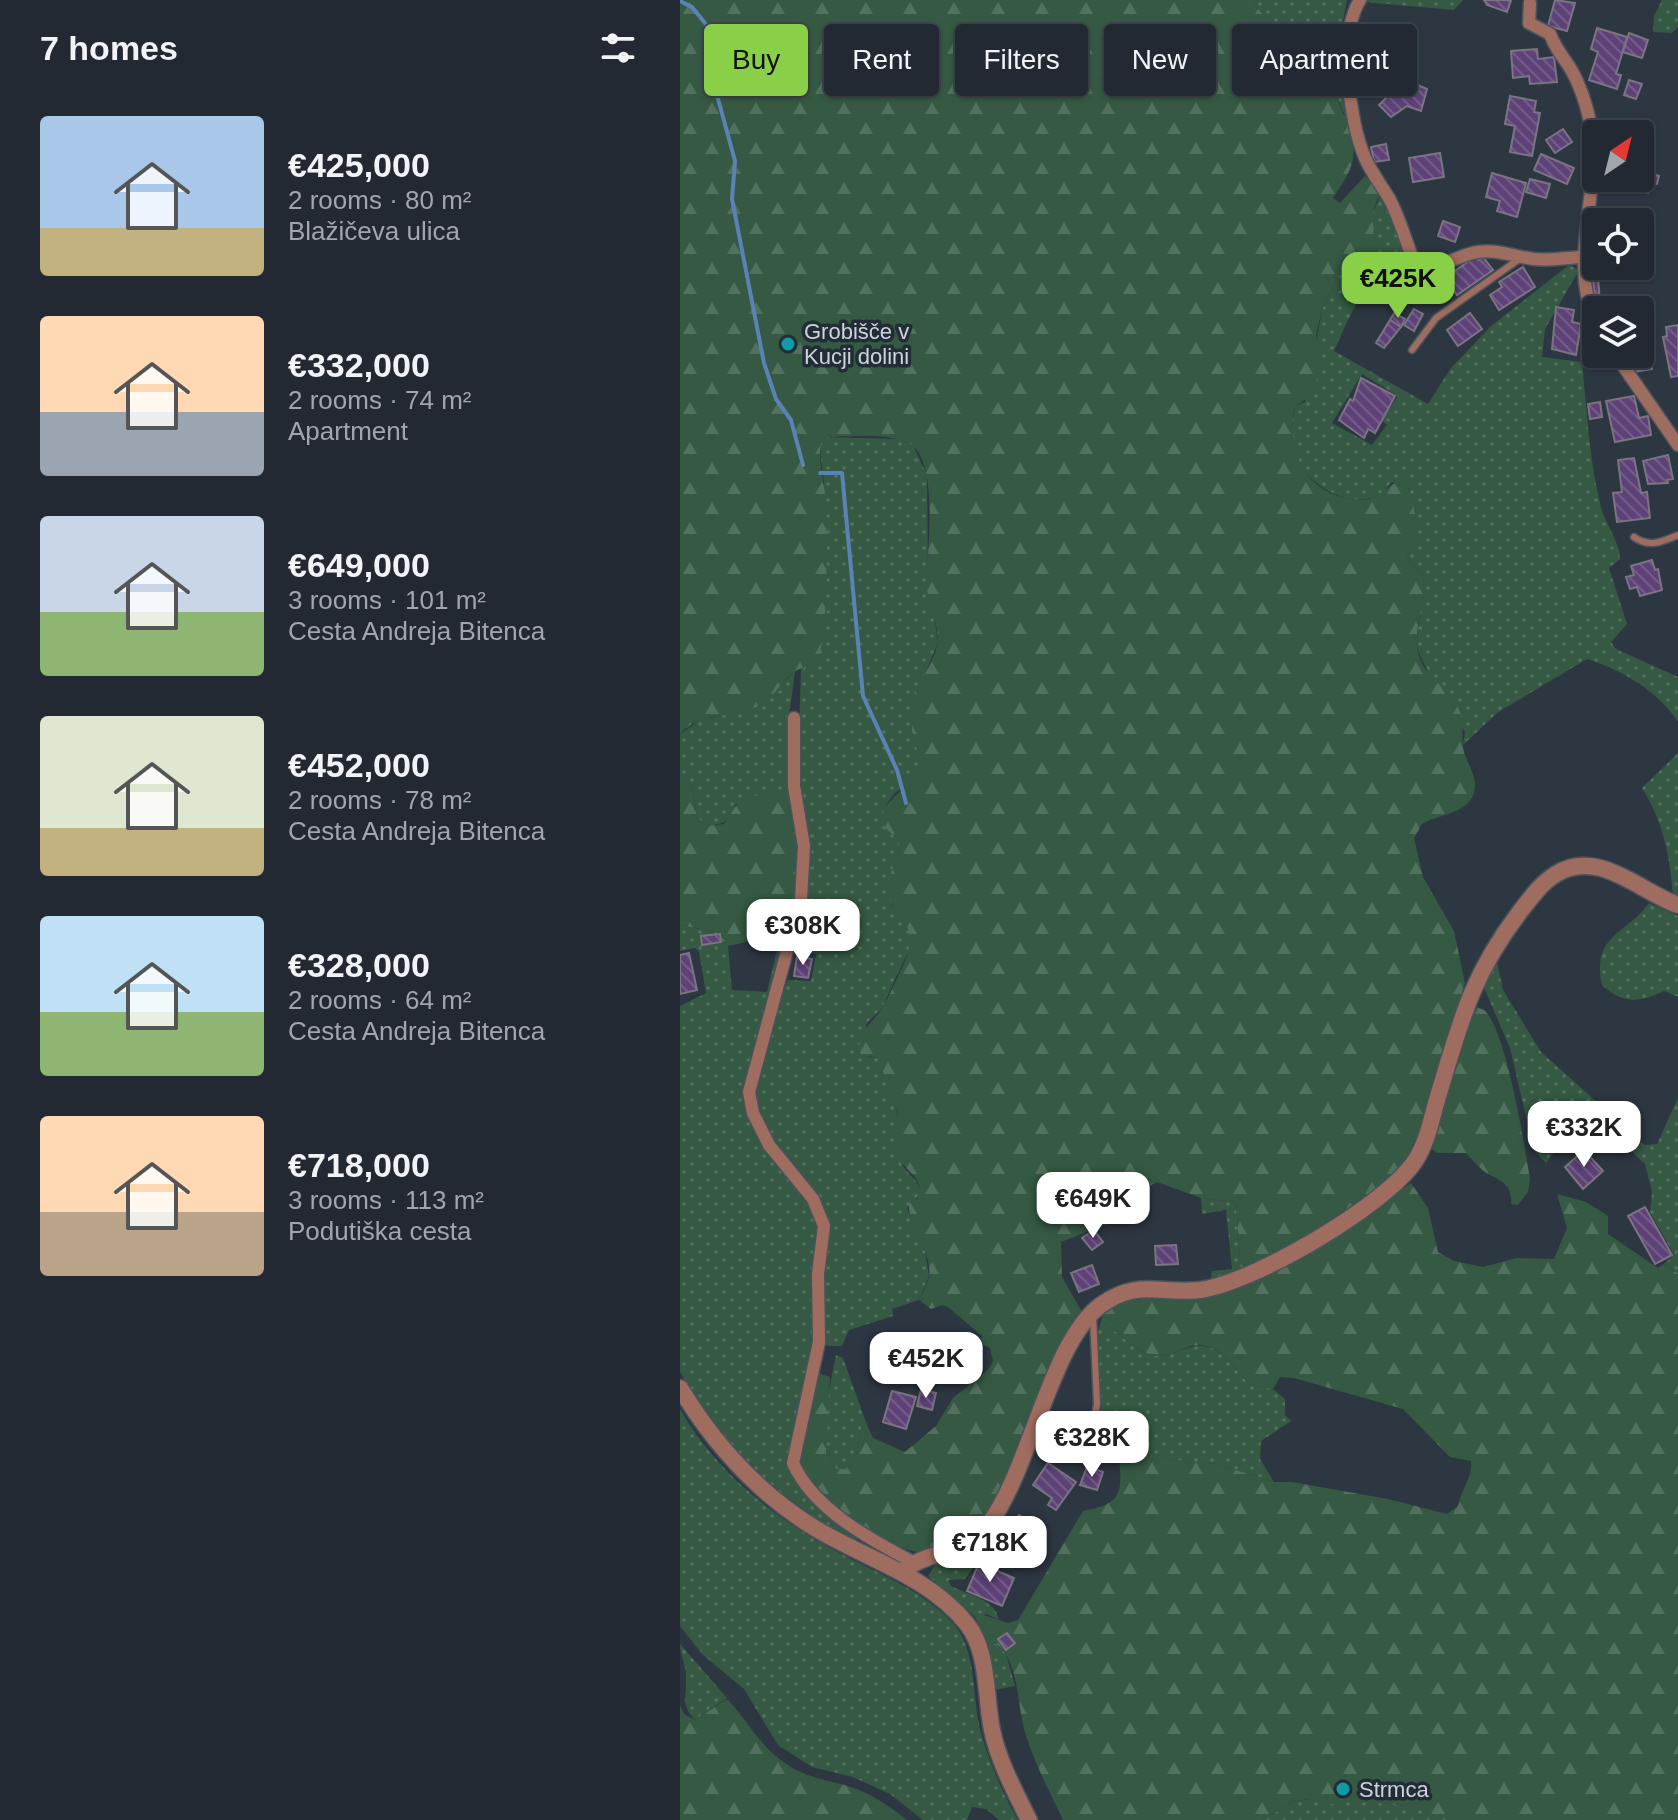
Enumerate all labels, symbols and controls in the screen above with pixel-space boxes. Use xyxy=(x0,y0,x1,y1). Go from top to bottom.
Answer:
chip: Buy xyxy=(704,24,808,96)
chip: Rent xyxy=(824,24,939,96)
chip: Filters xyxy=(955,24,1088,96)
chip: New xyxy=(1104,24,1216,96)
chip: Apartment xyxy=(1232,24,1417,96)
icon: filters xyxy=(596,26,640,70)
text: 7 homes xyxy=(40,29,178,67)
north arrow xyxy=(1582,120,1654,192)
map controls xyxy=(1582,120,1654,368)
text: €425,000 xyxy=(288,146,430,184)
icon: home xyxy=(104,148,200,244)
text: 2 rooms · 80 m² xyxy=(288,185,472,215)
button: locate xyxy=(1582,208,1654,280)
text: Blažičeva ulica xyxy=(288,216,460,246)
pin: €425K xyxy=(1342,252,1454,320)
text: €425K xyxy=(1360,263,1436,293)
button: layers xyxy=(1582,296,1654,368)
place label: Grobišče v Kucji dolini xyxy=(804,319,909,369)
marker: Grobišče v Kucji dolini xyxy=(779,335,797,353)
text: €332,000 xyxy=(288,346,430,384)
icon: home xyxy=(104,348,200,444)
text: 2 rooms · 74 m² xyxy=(288,385,472,415)
text: Apartment xyxy=(288,416,408,446)
text: €649,000 xyxy=(288,546,430,584)
icon: home xyxy=(104,548,200,644)
text: 3 rooms · 101 m² xyxy=(288,585,486,615)
text: Cesta Andreja Bitenca xyxy=(288,616,545,646)
text: €452,000 xyxy=(288,746,430,784)
icon: home xyxy=(104,748,200,844)
text: 2 rooms · 78 m² xyxy=(288,785,472,815)
text: Cesta Andreja Bitenca xyxy=(288,816,545,846)
pin: €308K xyxy=(747,899,859,967)
text: €308K xyxy=(765,910,841,940)
text: €328,000 xyxy=(288,946,430,984)
icon: home xyxy=(104,948,200,1044)
text: 2 rooms · 64 m² xyxy=(288,985,472,1015)
text: Cesta Andreja Bitenca xyxy=(288,1016,545,1046)
pin: €332K xyxy=(1528,1101,1640,1169)
text: €332K xyxy=(1546,1112,1622,1142)
text: €718,000 xyxy=(288,1146,430,1184)
icon: home xyxy=(104,1148,200,1244)
pin: €649K xyxy=(1037,1172,1149,1240)
text: €649K xyxy=(1055,1183,1131,1213)
text: 3 rooms · 113 m² xyxy=(288,1185,484,1215)
text: Podutiška cesta xyxy=(288,1216,472,1246)
pin: €452K xyxy=(870,1332,982,1400)
text: €452K xyxy=(888,1343,964,1373)
pin: €328K xyxy=(1036,1411,1148,1479)
text: €328K xyxy=(1054,1422,1130,1452)
pin: €718K xyxy=(934,1516,1046,1584)
text: €718K xyxy=(952,1527,1028,1557)
place label: Strmca xyxy=(1359,1777,1429,1802)
marker: Strmca xyxy=(1334,1780,1352,1798)

